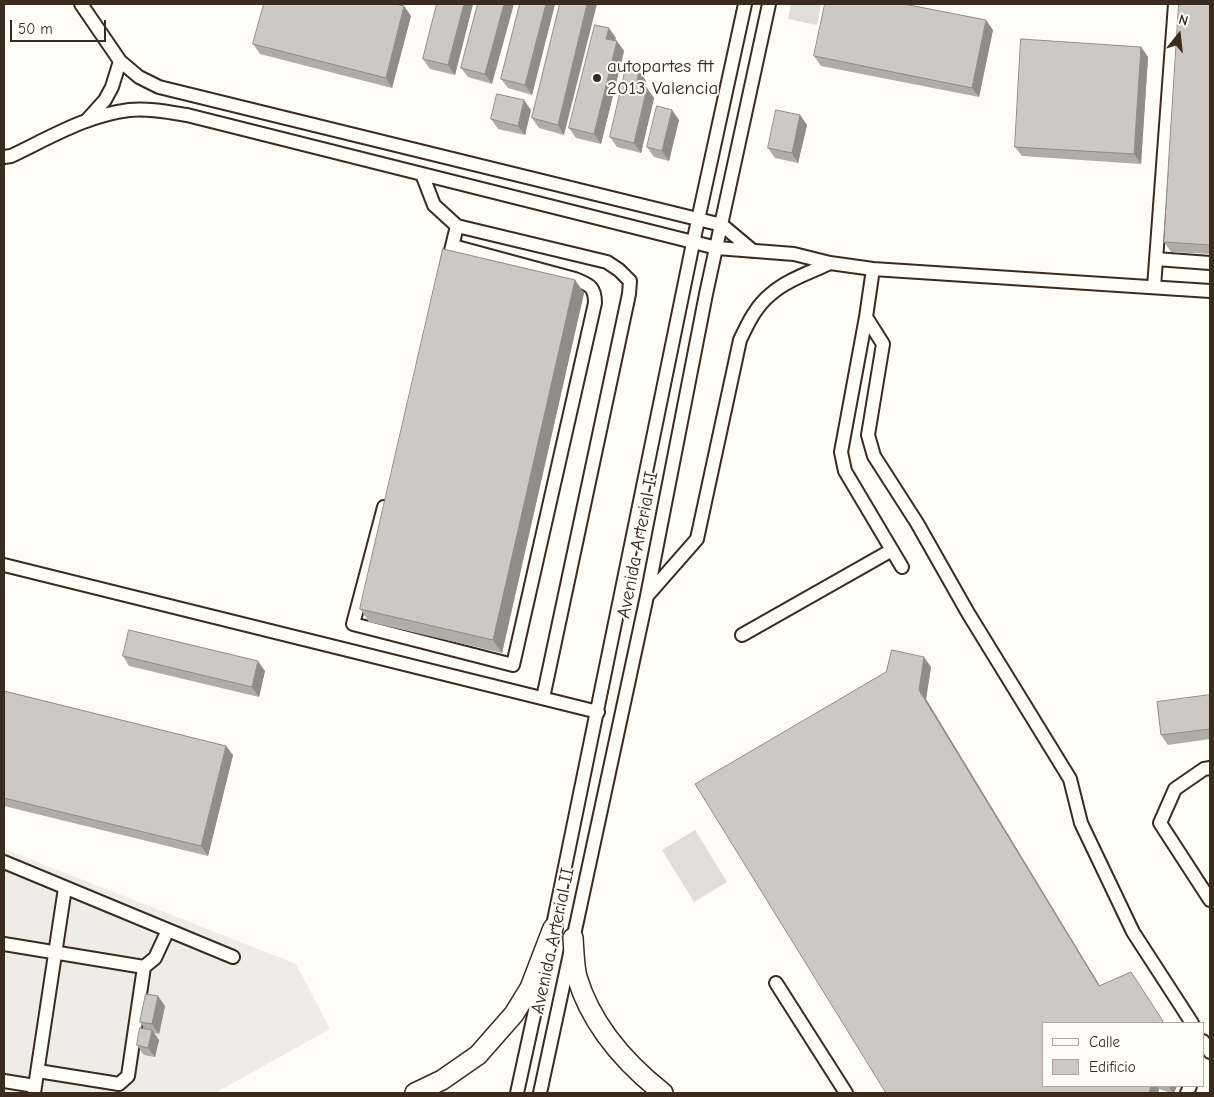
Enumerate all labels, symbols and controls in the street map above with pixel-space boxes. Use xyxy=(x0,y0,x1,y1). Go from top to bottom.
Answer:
scale bar xyxy=(12,10,109,42)
north arrow xyxy=(1154,10,1204,60)
text: N xyxy=(1177,11,1190,30)
text: 50 m xyxy=(18,20,53,38)
place label: autopartes ftt 2013 Valencia xyxy=(607,56,718,100)
marker: autopartes ftt 2013 Valencia xyxy=(591,72,603,84)
street label: Avenida Arterial II xyxy=(613,470,663,620)
street label: Avenida Arterial II xyxy=(526,866,580,1016)
legend xyxy=(1042,1022,1204,1087)
text: Calle xyxy=(1089,1033,1120,1051)
text: Edificio xyxy=(1089,1058,1136,1076)

